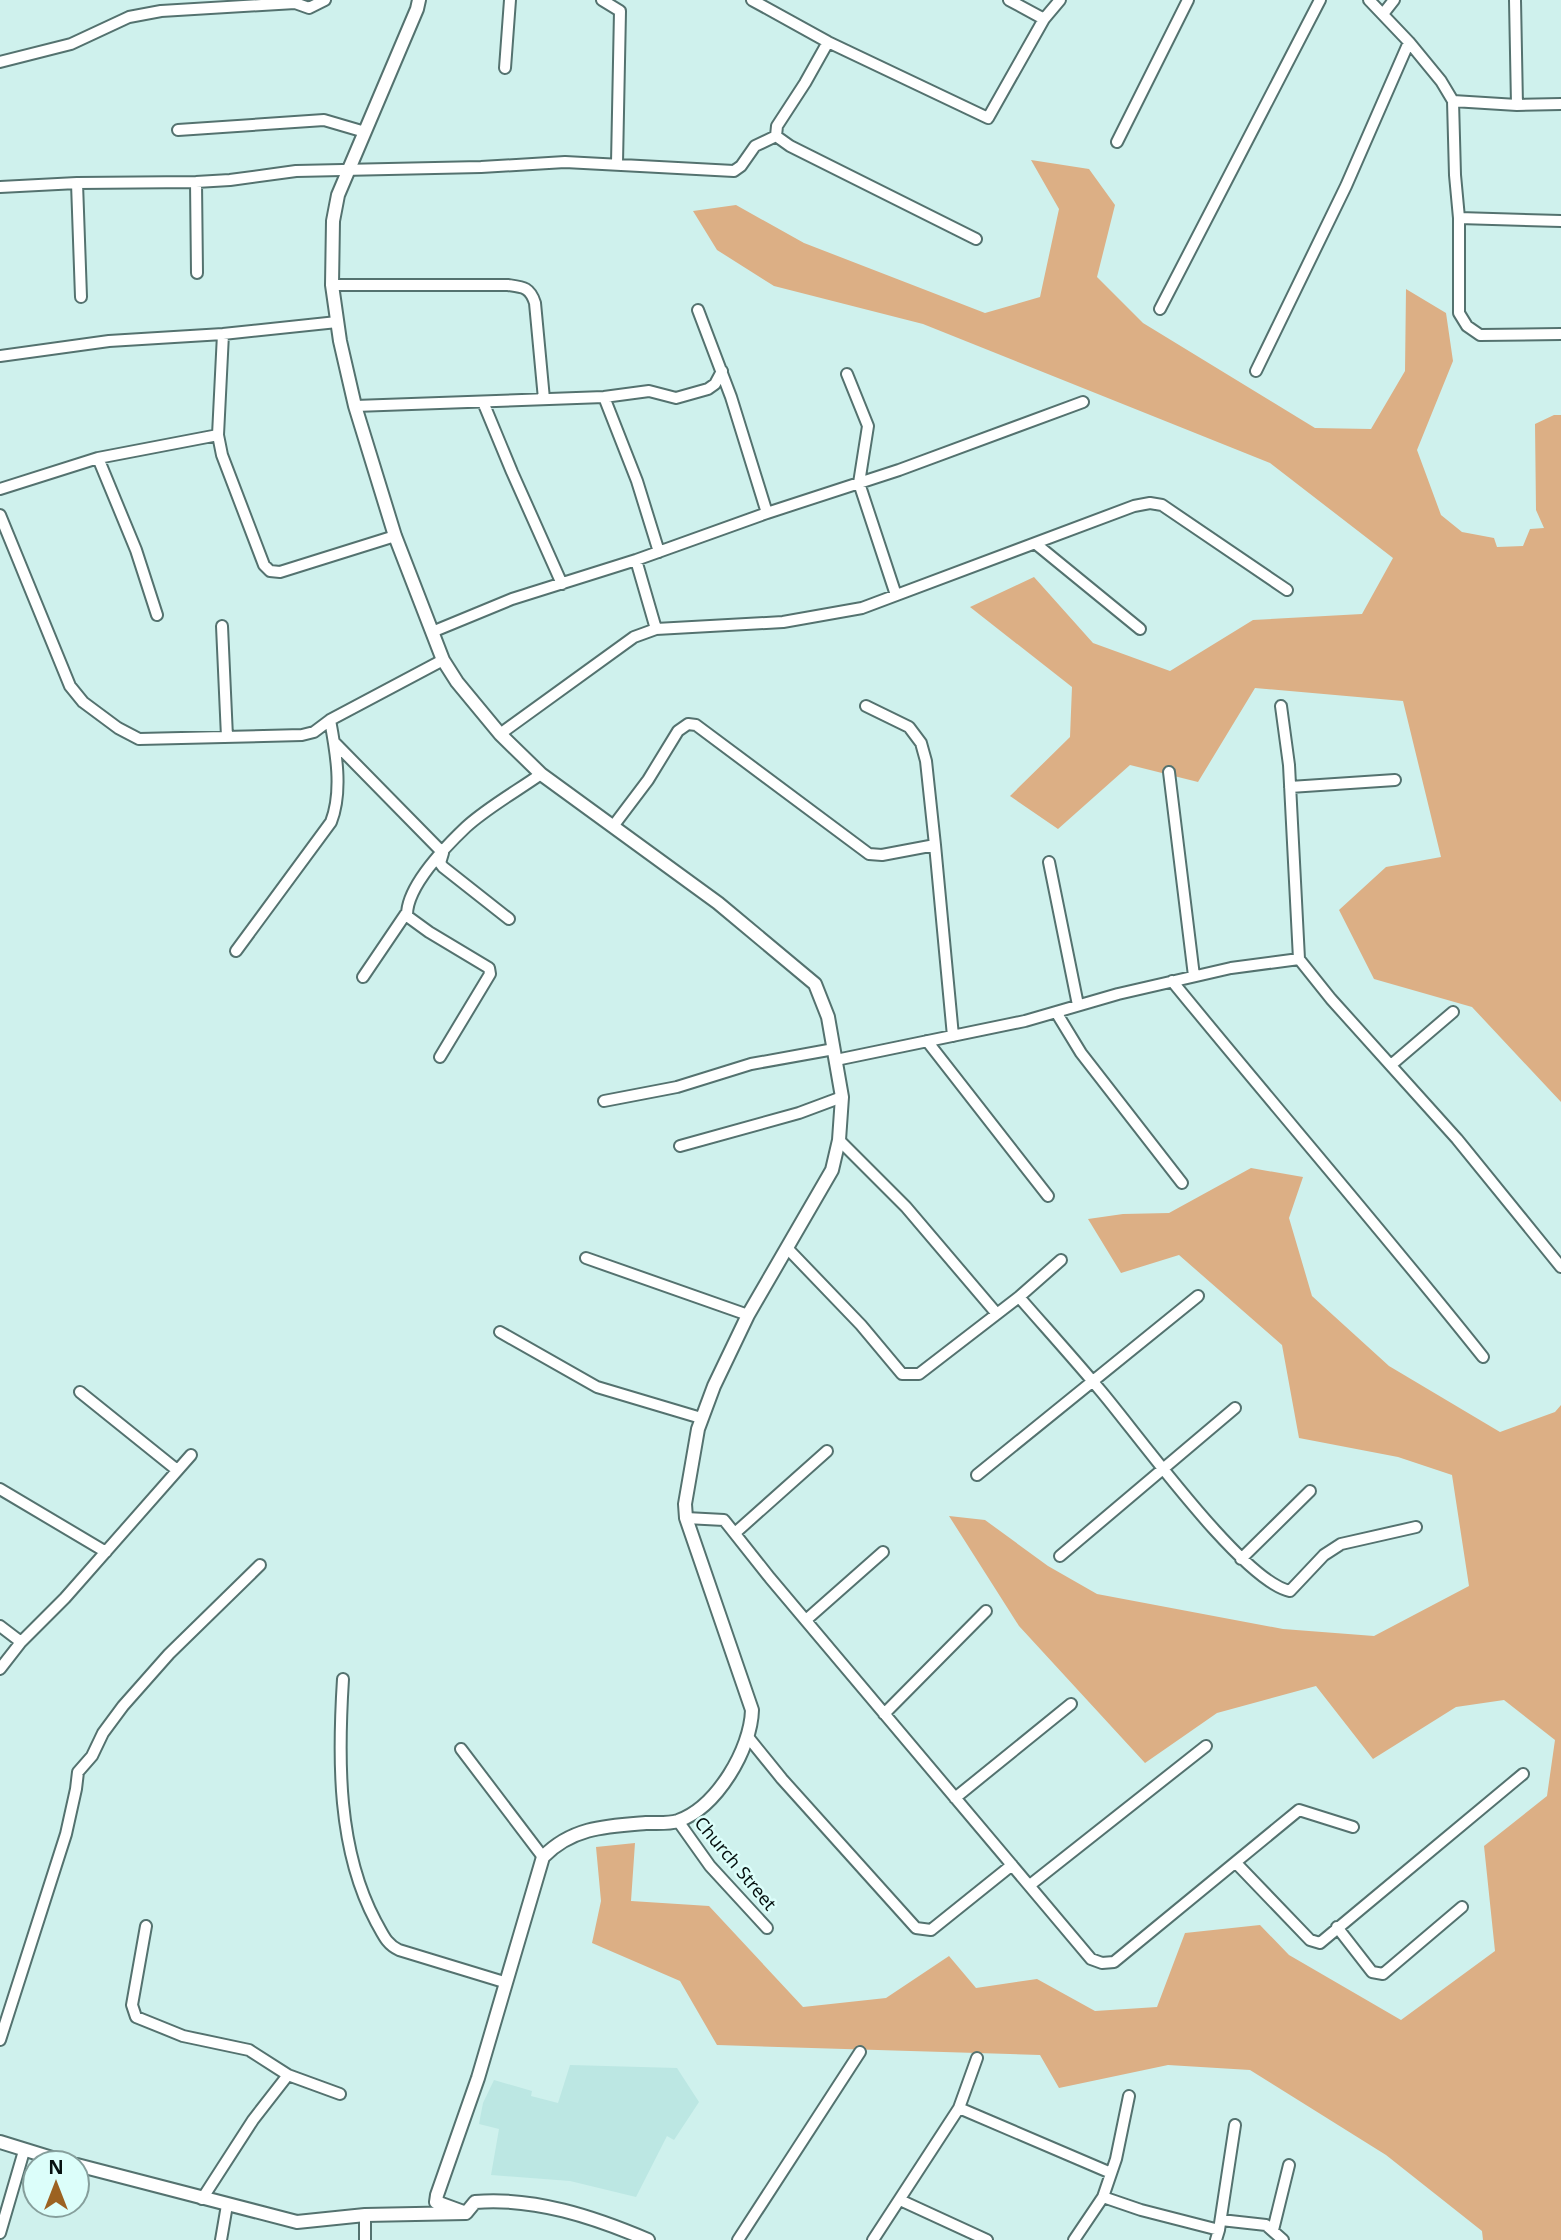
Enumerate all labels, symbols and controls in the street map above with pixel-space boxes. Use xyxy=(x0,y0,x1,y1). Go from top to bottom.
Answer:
street label: Church Street xyxy=(690,1811,783,1915)
north arrow xyxy=(21,2149,91,2219)
text: N xyxy=(48,2154,64,2180)

